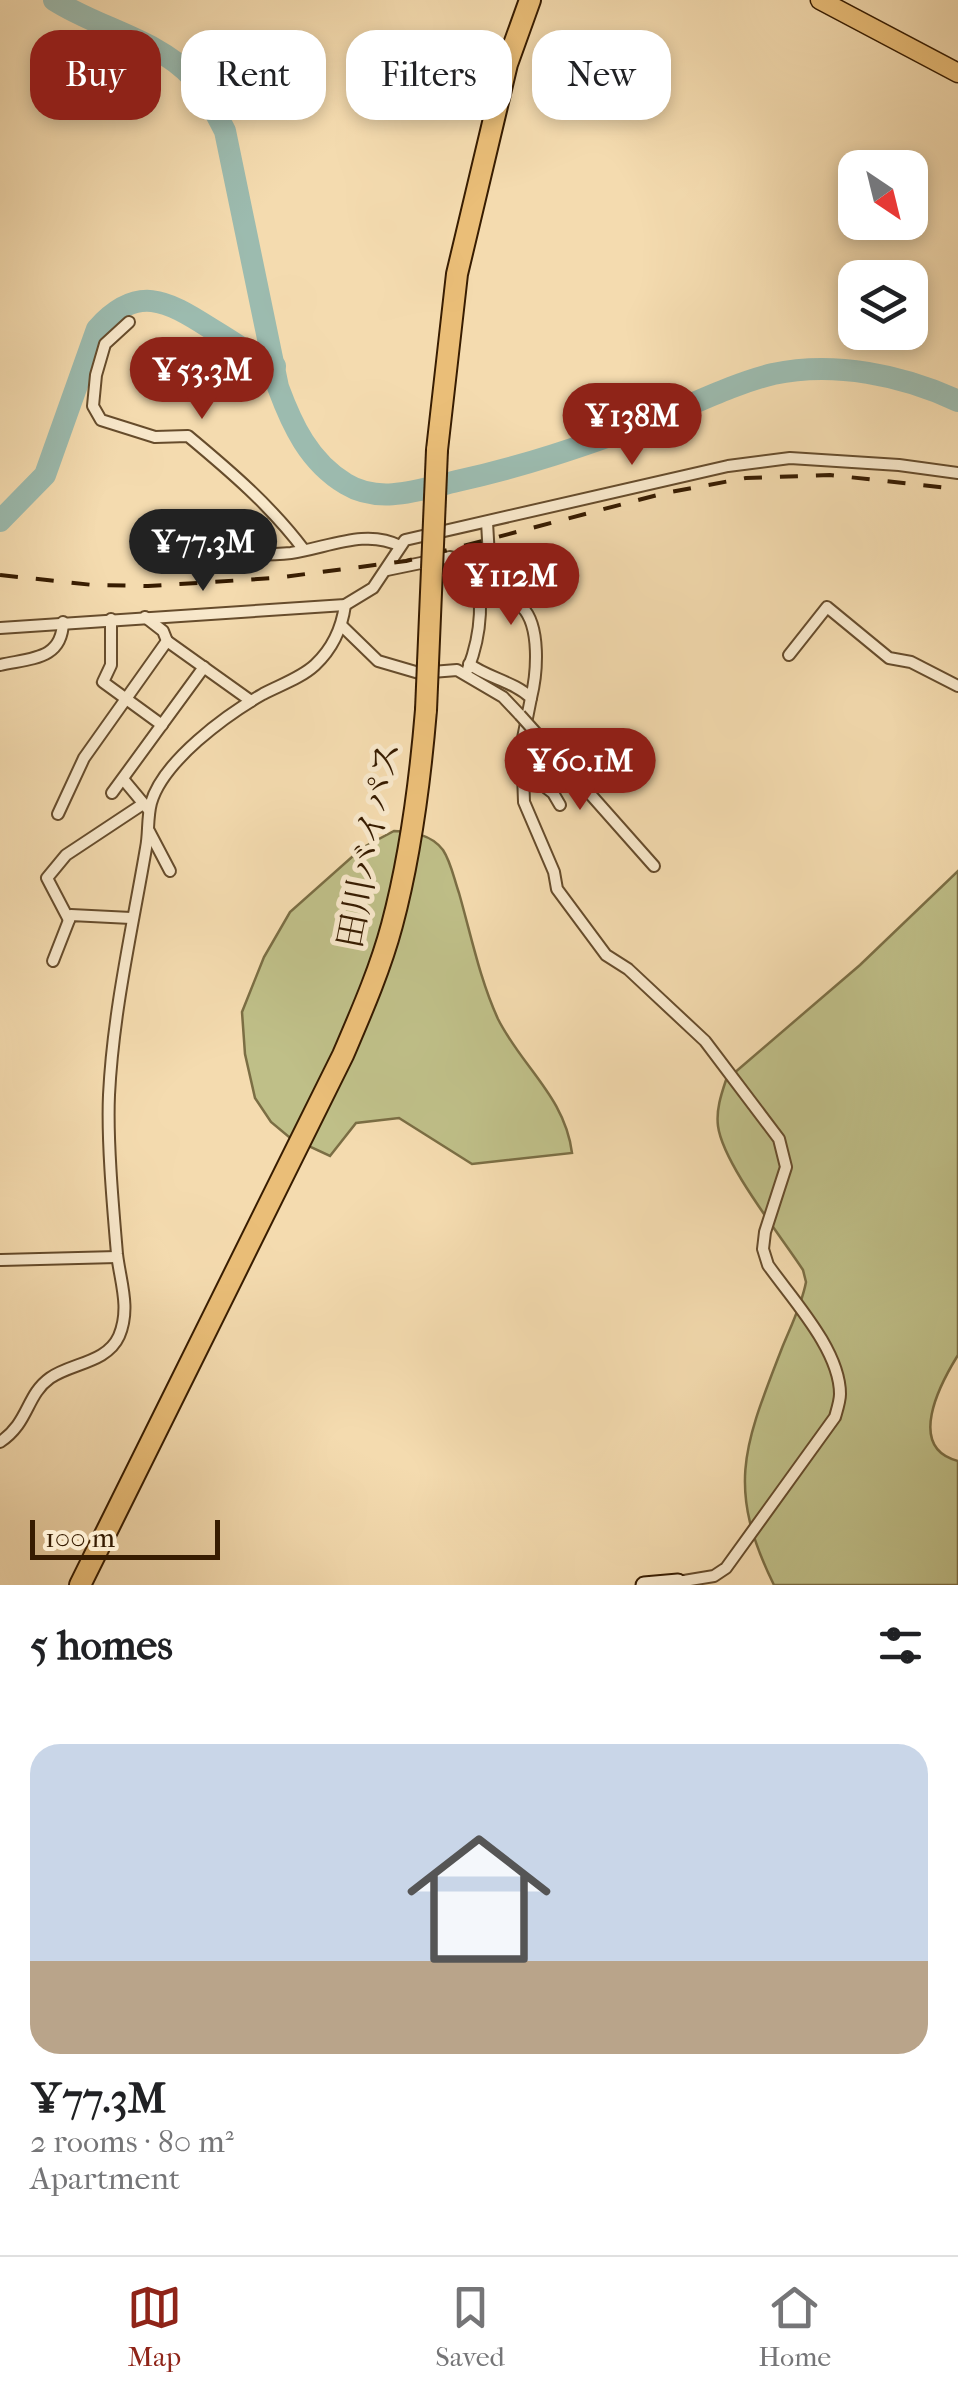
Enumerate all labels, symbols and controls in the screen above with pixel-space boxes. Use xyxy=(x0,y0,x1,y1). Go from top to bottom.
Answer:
chip: Buy xyxy=(30,30,161,120)
chip: Rent xyxy=(181,30,326,120)
chip: Filters xyxy=(346,30,512,120)
chip: New xyxy=(532,30,671,120)
north arrow xyxy=(838,150,928,240)
map controls xyxy=(838,150,928,350)
button: layers xyxy=(838,260,928,350)
pin: ¥53.3M xyxy=(121,337,283,422)
text: ¥53.3M xyxy=(152,351,252,388)
pin: ¥138M xyxy=(562,383,702,468)
text: ¥138M xyxy=(585,397,679,434)
pin: ¥77.3M xyxy=(122,509,284,594)
text: ¥77.3M xyxy=(151,523,255,560)
pin: ¥112M xyxy=(441,543,581,628)
text: ¥112M xyxy=(464,557,558,594)
pin: ¥60.1M xyxy=(499,728,661,813)
street label: 田川バイパス xyxy=(329,738,409,952)
text: ¥60.1M xyxy=(527,742,633,779)
scale bar xyxy=(30,1515,220,1560)
text: 100 m xyxy=(45,1521,115,1554)
icon: filters xyxy=(873,1618,928,1673)
text: 5 homes xyxy=(30,1621,173,1670)
icon: home xyxy=(389,1809,569,1989)
text: ¥77.3M xyxy=(30,2074,166,2123)
text: 2 rooms · 80 m² xyxy=(30,2123,234,2160)
text: Apartment xyxy=(30,2160,180,2197)
tab: Map xyxy=(127,2280,182,2373)
tab: Saved xyxy=(435,2280,505,2373)
tab: Home xyxy=(758,2280,831,2373)

